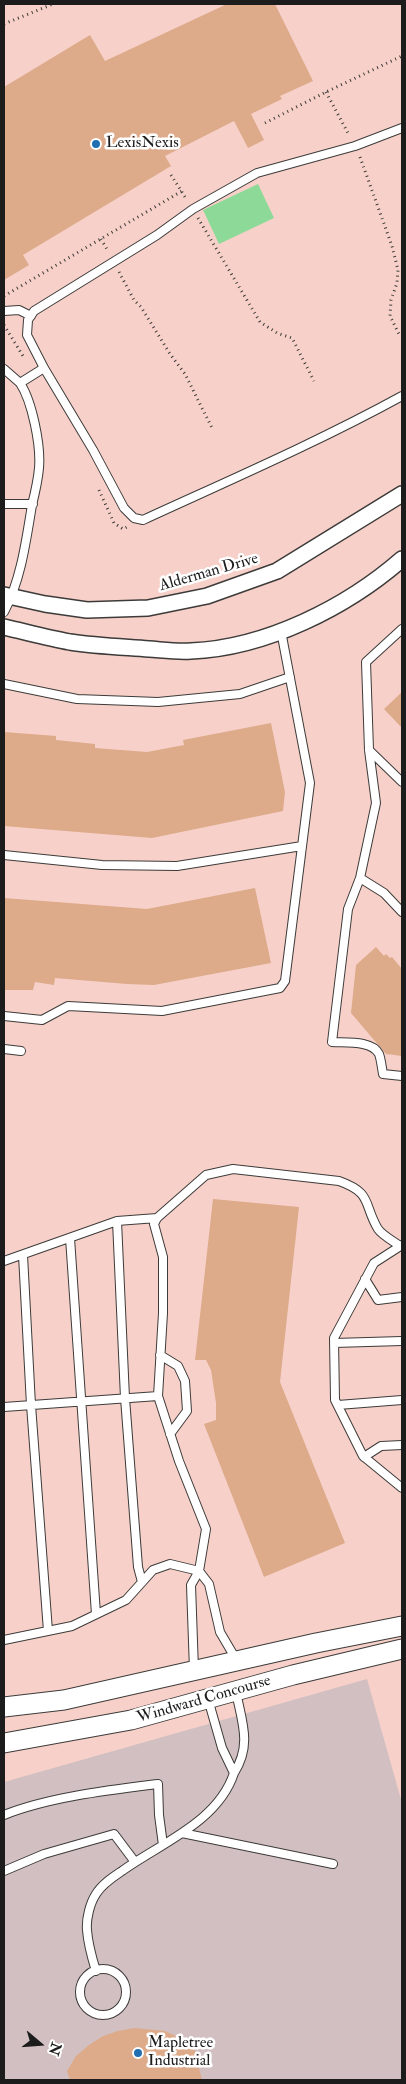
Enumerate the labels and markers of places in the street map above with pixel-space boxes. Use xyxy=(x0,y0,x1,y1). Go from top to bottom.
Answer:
place label: LexisNexis xyxy=(106,134,179,154)
marker: LexisNexis xyxy=(90,138,102,150)
place label: Mapletree Industrial xyxy=(148,2034,213,2072)
marker: Mapletree Industrial xyxy=(132,2047,144,2059)

